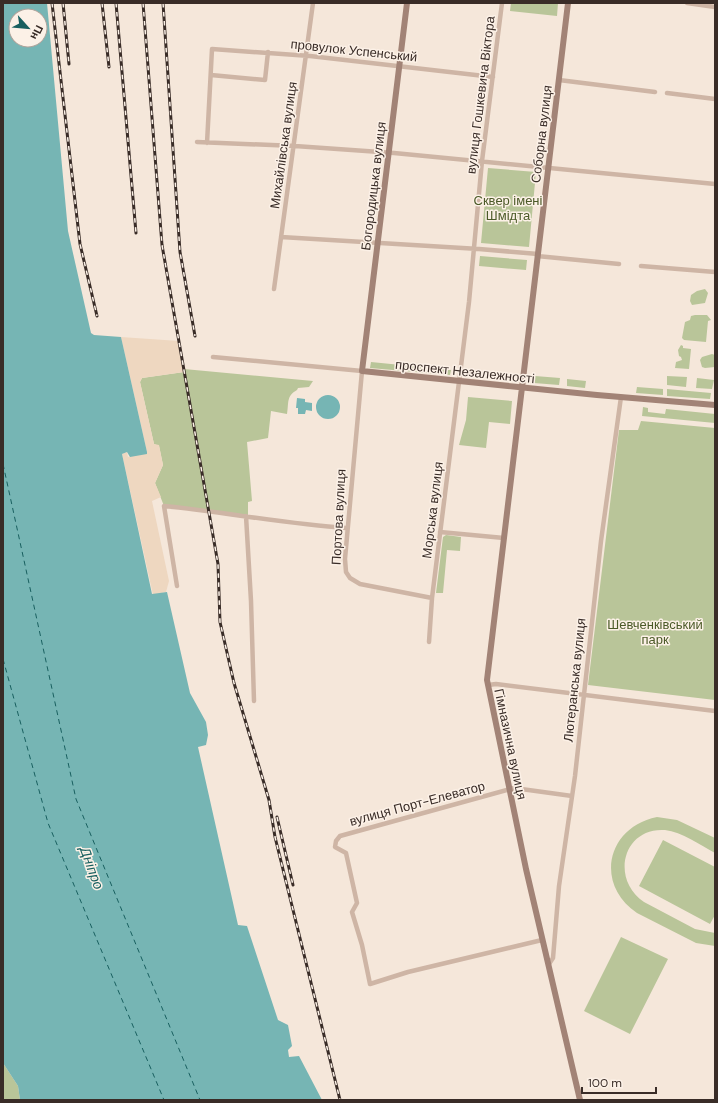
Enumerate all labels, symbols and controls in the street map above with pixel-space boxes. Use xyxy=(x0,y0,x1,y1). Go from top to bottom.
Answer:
north arrow xyxy=(8,8,48,48)
street label: вулиця Гошкевича Віктора xyxy=(462,14,499,175)
text: Пн xyxy=(27,23,46,42)
street label: провулок Успенський xyxy=(290,35,418,66)
street label: Михайлівська вулиця xyxy=(266,80,301,210)
street label: Соборна вулиця xyxy=(527,84,556,184)
street label: Богородицька вулиця xyxy=(357,121,390,251)
park label: Сквер імені Шмідта xyxy=(474,192,543,224)
street label: проспект Незалежності xyxy=(394,356,536,387)
street label: Морська вулиця xyxy=(418,461,447,560)
street label: Портова вулиця xyxy=(327,469,350,565)
park label: Шевченківський парк xyxy=(607,616,703,648)
street label: Лютеранська вулиця xyxy=(560,617,589,743)
street label: Гімназична вулиця xyxy=(490,687,531,801)
street label: вулиця Порт-Елеватор xyxy=(348,777,487,830)
water label: Дніпро xyxy=(75,842,108,892)
scale bar xyxy=(582,1069,656,1095)
text: 100 m xyxy=(588,1075,622,1091)

